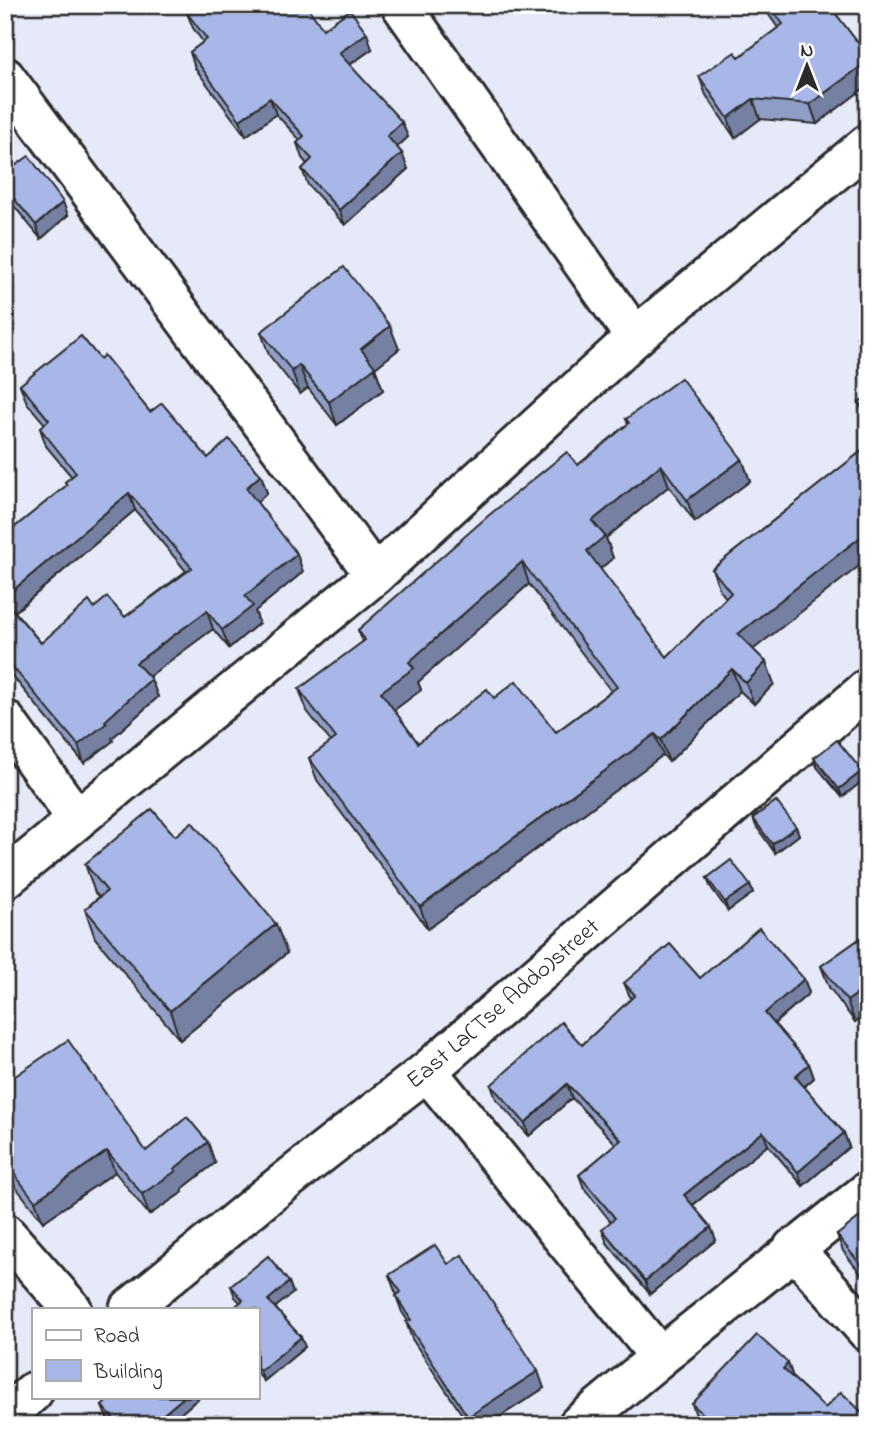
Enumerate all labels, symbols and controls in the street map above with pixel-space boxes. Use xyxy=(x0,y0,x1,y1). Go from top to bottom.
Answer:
north arrow xyxy=(772,32,842,102)
text: N xyxy=(801,38,814,65)
street label: East La(Tse Addo)street xyxy=(399,911,608,1098)
legend xyxy=(32,1308,259,1398)
text: Road xyxy=(94,1322,140,1352)
text: Building xyxy=(93,1358,163,1390)

